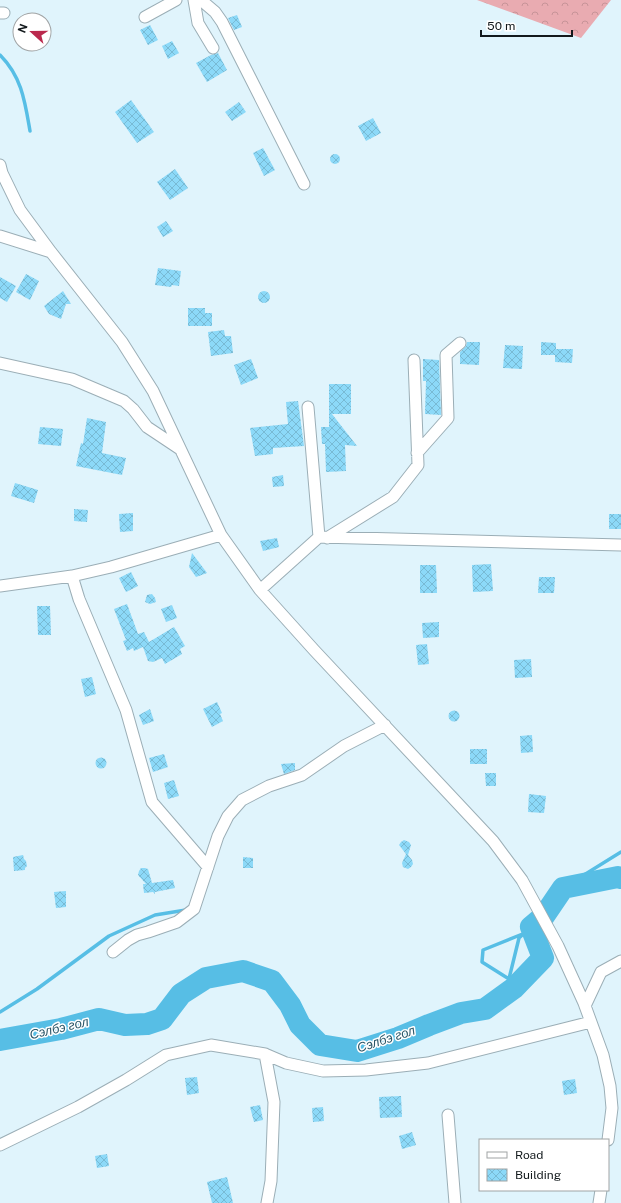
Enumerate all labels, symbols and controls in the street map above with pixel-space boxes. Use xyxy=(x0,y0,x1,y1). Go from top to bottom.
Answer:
north arrow xyxy=(12,12,52,52)
scale bar xyxy=(481,12,572,38)
text: 50 m xyxy=(487,19,515,33)
text: N xyxy=(16,22,30,35)
water label: Сэлбэ гол xyxy=(28,1014,91,1042)
water label: Сэлбэ гол xyxy=(355,1022,418,1055)
legend xyxy=(479,1139,609,1191)
text: Road xyxy=(515,1148,543,1162)
text: Building xyxy=(515,1168,561,1182)

